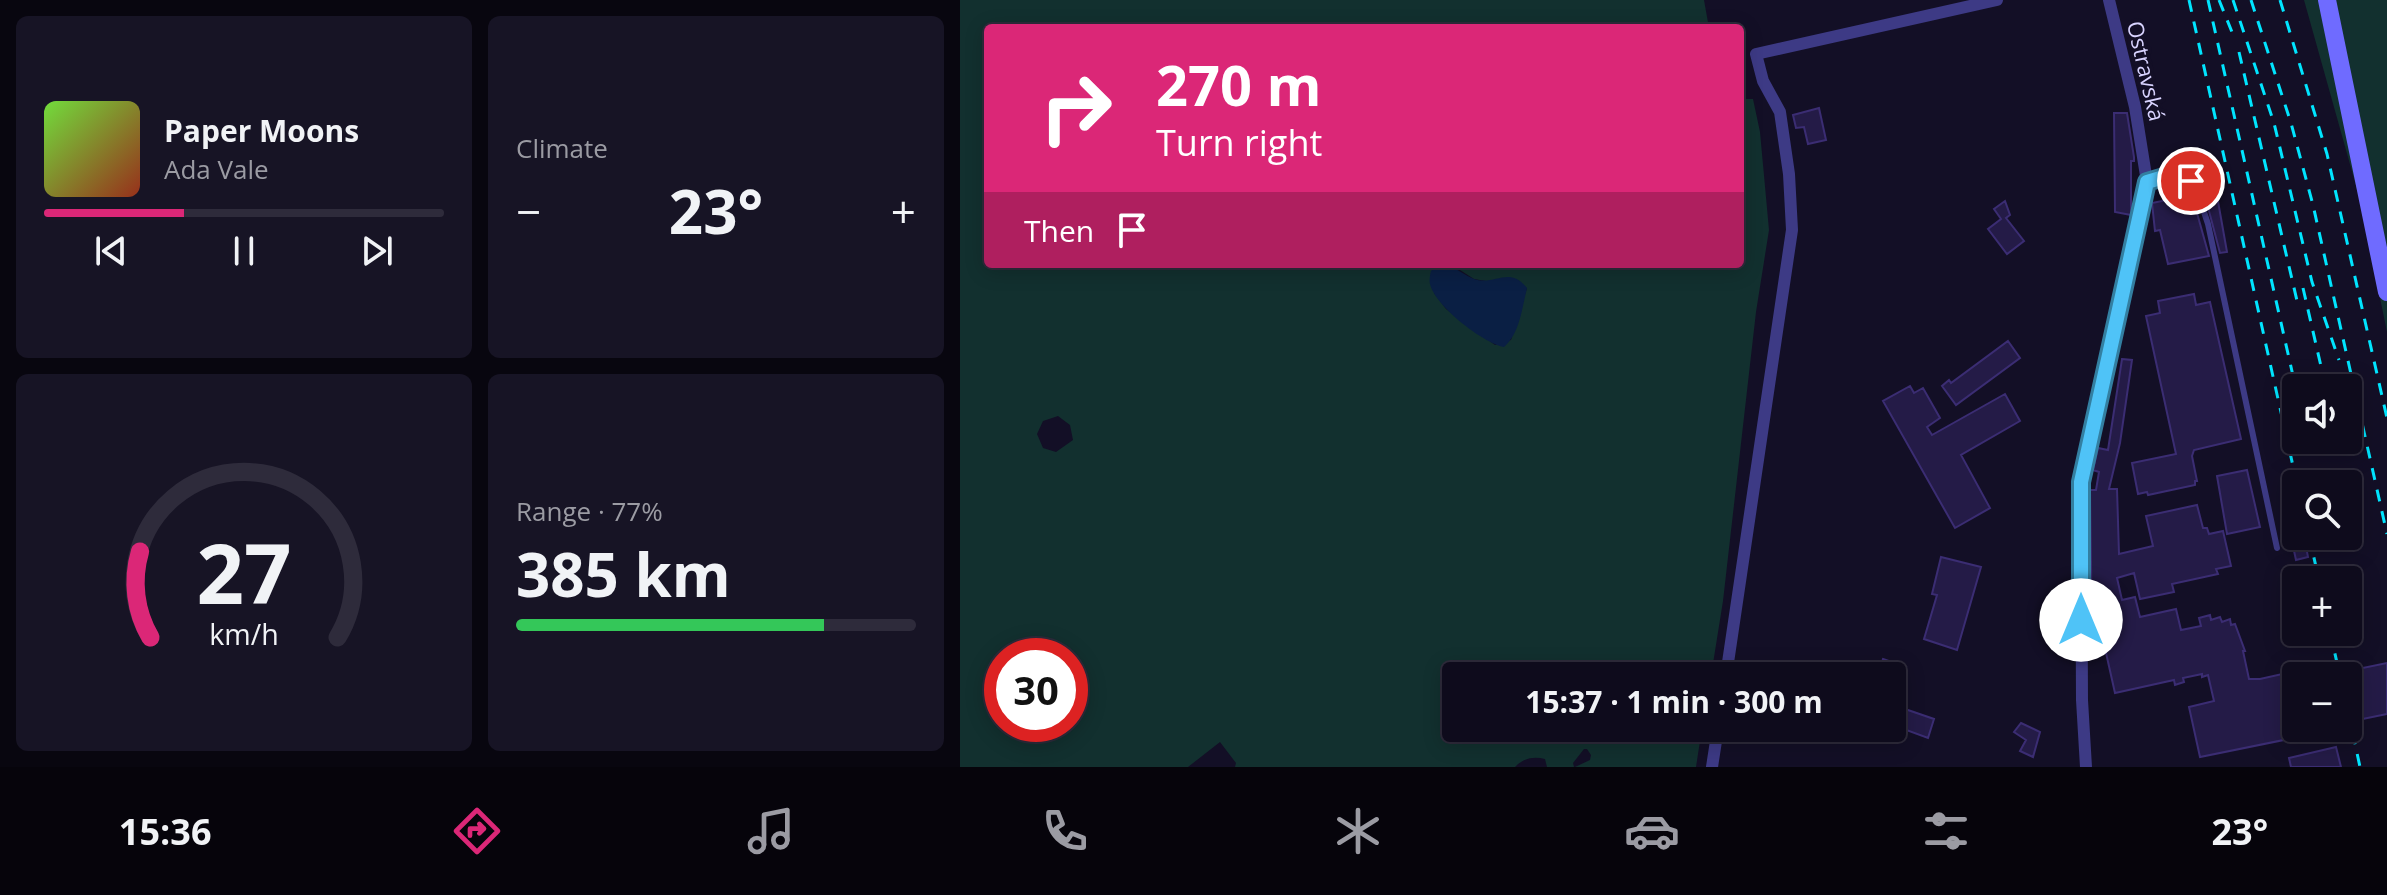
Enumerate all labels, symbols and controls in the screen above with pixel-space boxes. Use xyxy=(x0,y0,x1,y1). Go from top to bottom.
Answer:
street label: Ostravská xyxy=(2121,18,2173,124)
text: 270 m xyxy=(1156,46,1322,122)
icon: right xyxy=(1024,56,1128,160)
text: Paper Moons xyxy=(164,110,359,151)
text: Turn right xyxy=(1156,118,1322,167)
text: Climate xyxy=(516,130,608,166)
pin xyxy=(2157,147,2225,215)
text: Ada Vale xyxy=(164,151,269,187)
icon: arrive xyxy=(2169,159,2213,203)
text: 23° xyxy=(669,170,763,252)
text: − xyxy=(516,181,541,241)
text: + xyxy=(891,181,916,241)
icon: arrive xyxy=(1110,208,1154,252)
text: Then xyxy=(1024,210,1094,251)
icon: previous xyxy=(89,229,133,273)
icon: pause xyxy=(222,229,266,273)
icon: next xyxy=(355,229,399,273)
map controls xyxy=(2282,374,2362,742)
button: sound xyxy=(2282,374,2362,454)
button: search xyxy=(2282,470,2362,550)
text: Range · 77% xyxy=(516,493,663,529)
text: 27 xyxy=(196,515,292,628)
text: 385 km xyxy=(516,533,731,615)
button: + xyxy=(2282,566,2362,646)
position arrow xyxy=(2039,578,2123,662)
text: km/h xyxy=(209,614,279,653)
speed limit sign: 30 xyxy=(984,638,1088,742)
button: − xyxy=(2282,662,2362,742)
text: 15:37 · 1 min · 300 m xyxy=(1525,681,1823,722)
icon: directions xyxy=(449,803,505,859)
icon: music xyxy=(743,803,799,859)
icon: phone xyxy=(1037,803,1093,859)
icon: climate xyxy=(1330,803,1386,859)
icon: car xyxy=(1624,803,1680,859)
icon: filters xyxy=(1918,803,1974,859)
text: 15:36 xyxy=(119,807,211,856)
text: 23° xyxy=(2212,807,2268,856)

